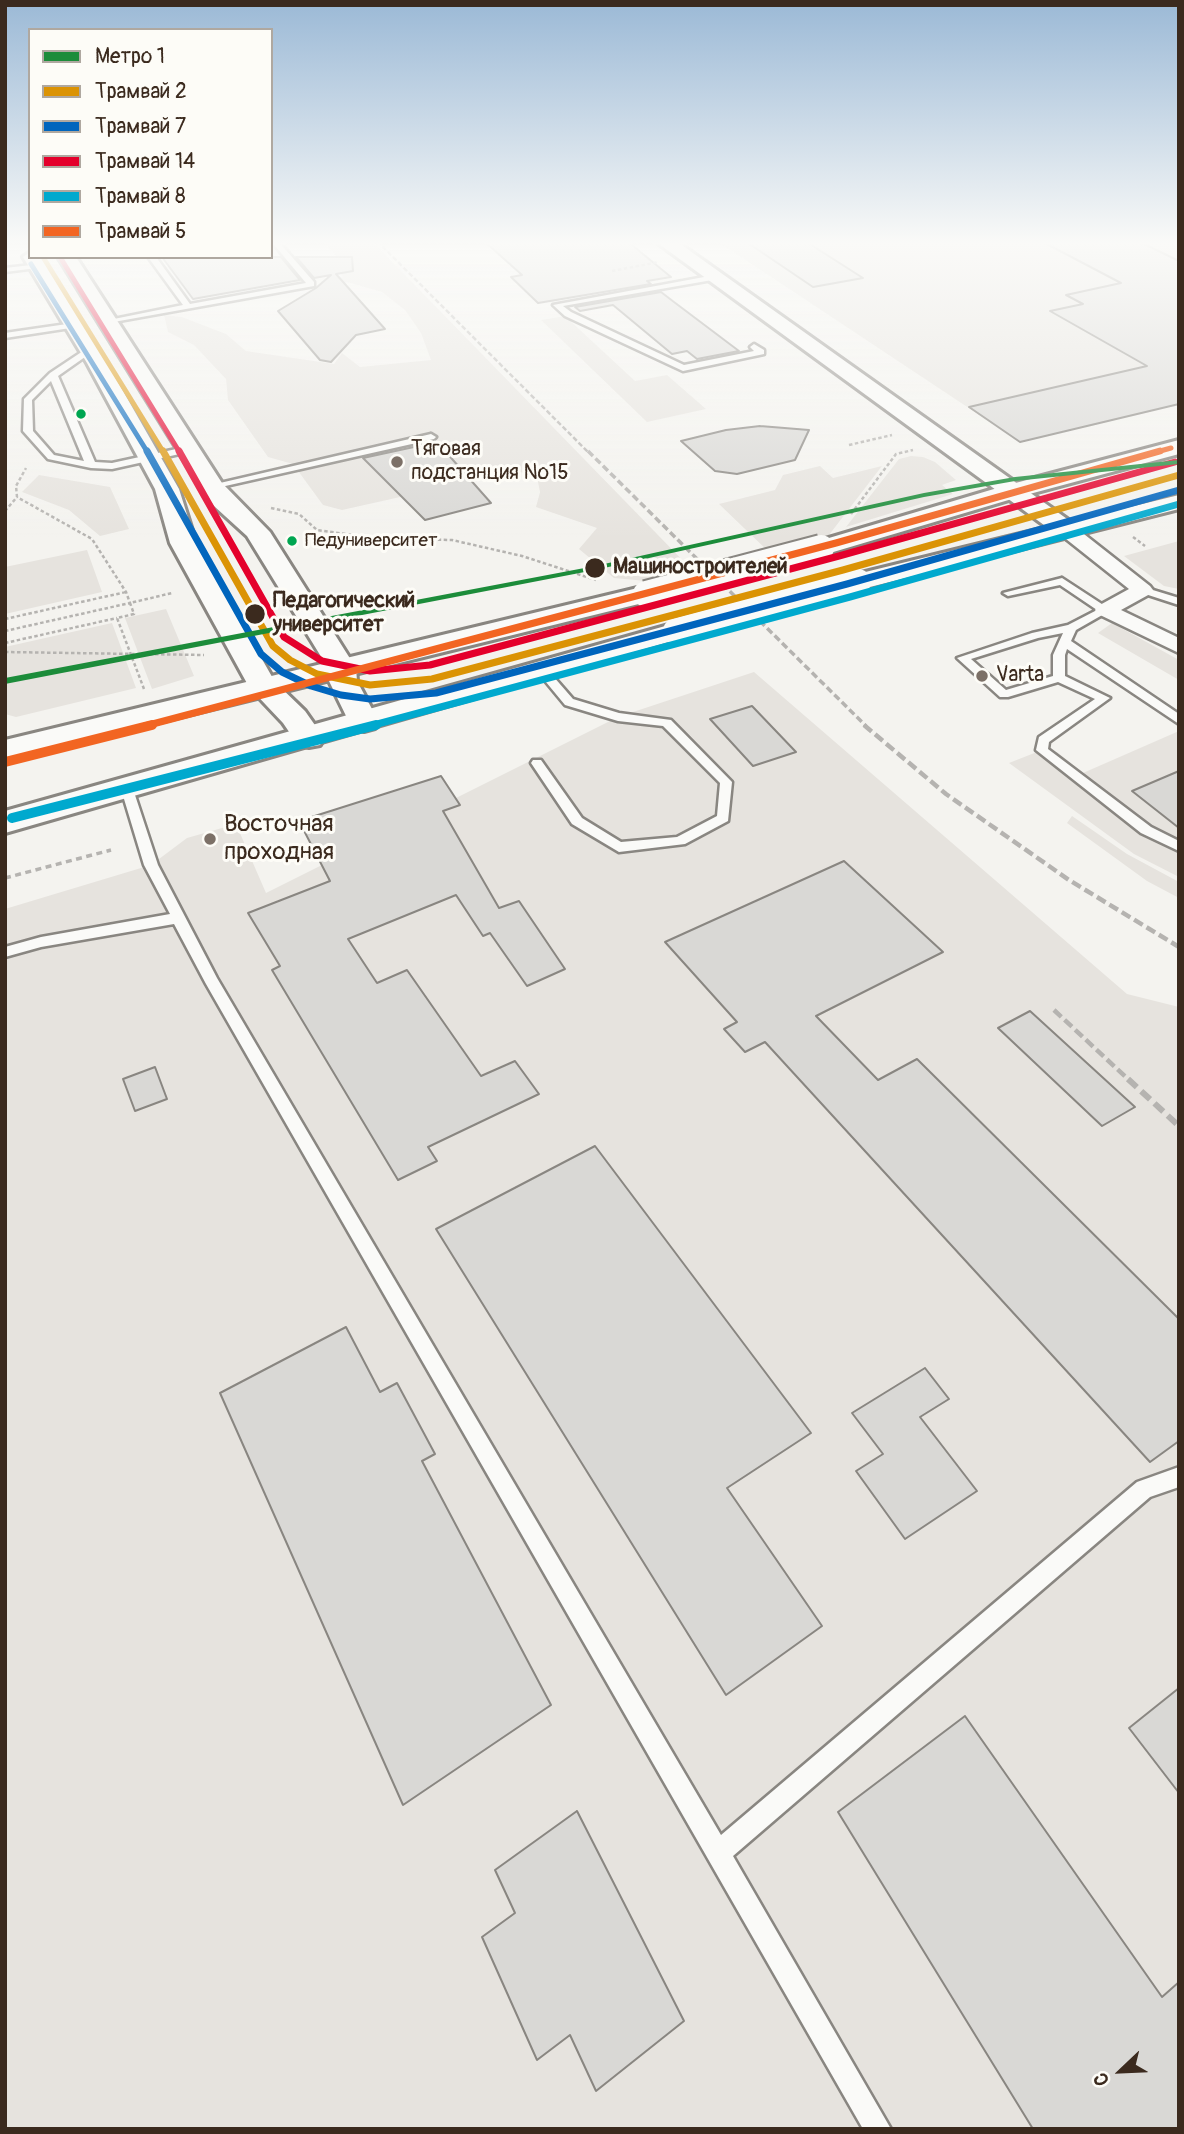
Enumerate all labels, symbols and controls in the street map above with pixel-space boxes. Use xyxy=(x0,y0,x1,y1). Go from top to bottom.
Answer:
legend xyxy=(28,28,273,259)
text: Метро 1 xyxy=(95,43,165,70)
text: Трамвай 2 xyxy=(95,78,187,105)
text: Трамвай 7 xyxy=(95,113,186,140)
text: Трамвай 14 xyxy=(95,148,195,175)
text: Трамвай 8 xyxy=(95,183,186,210)
text: Трамвай 5 xyxy=(95,218,186,245)
unlabelled marker xyxy=(74,407,88,421)
place label: Тяговая подстанция №15 xyxy=(411,437,569,487)
marker: Тяговая подстанция №15 xyxy=(389,454,405,470)
place label: Педуниверситет xyxy=(305,530,437,552)
marker: Педуниверситет xyxy=(285,534,299,548)
place label: Машиностроителей xyxy=(613,555,788,581)
marker: Машиностроителей xyxy=(583,556,607,580)
place label: Педагогический университет xyxy=(273,589,415,639)
marker: Педагогический университет xyxy=(243,602,267,626)
place label: Varta xyxy=(996,663,1044,689)
marker: Varta xyxy=(974,668,990,684)
place label: Восточная проходная xyxy=(224,811,334,867)
marker: Восточная проходная xyxy=(202,831,218,847)
north arrow xyxy=(1086,2036,1156,2106)
text: С xyxy=(1088,2069,1115,2089)

